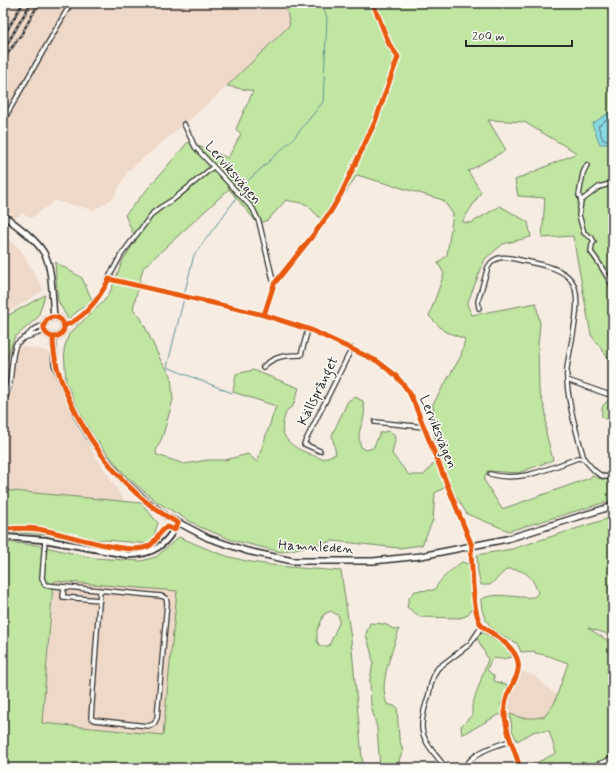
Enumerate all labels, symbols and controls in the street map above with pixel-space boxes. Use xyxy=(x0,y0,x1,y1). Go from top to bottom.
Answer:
scale bar xyxy=(466,22,572,48)
text: 200 m xyxy=(472,29,505,45)
street label: Lerviksvägen xyxy=(201,138,265,208)
street label: Källsprånget xyxy=(294,353,344,429)
street label: Lerviksvägen xyxy=(415,393,461,471)
street label: Hamnleden xyxy=(278,536,354,558)

